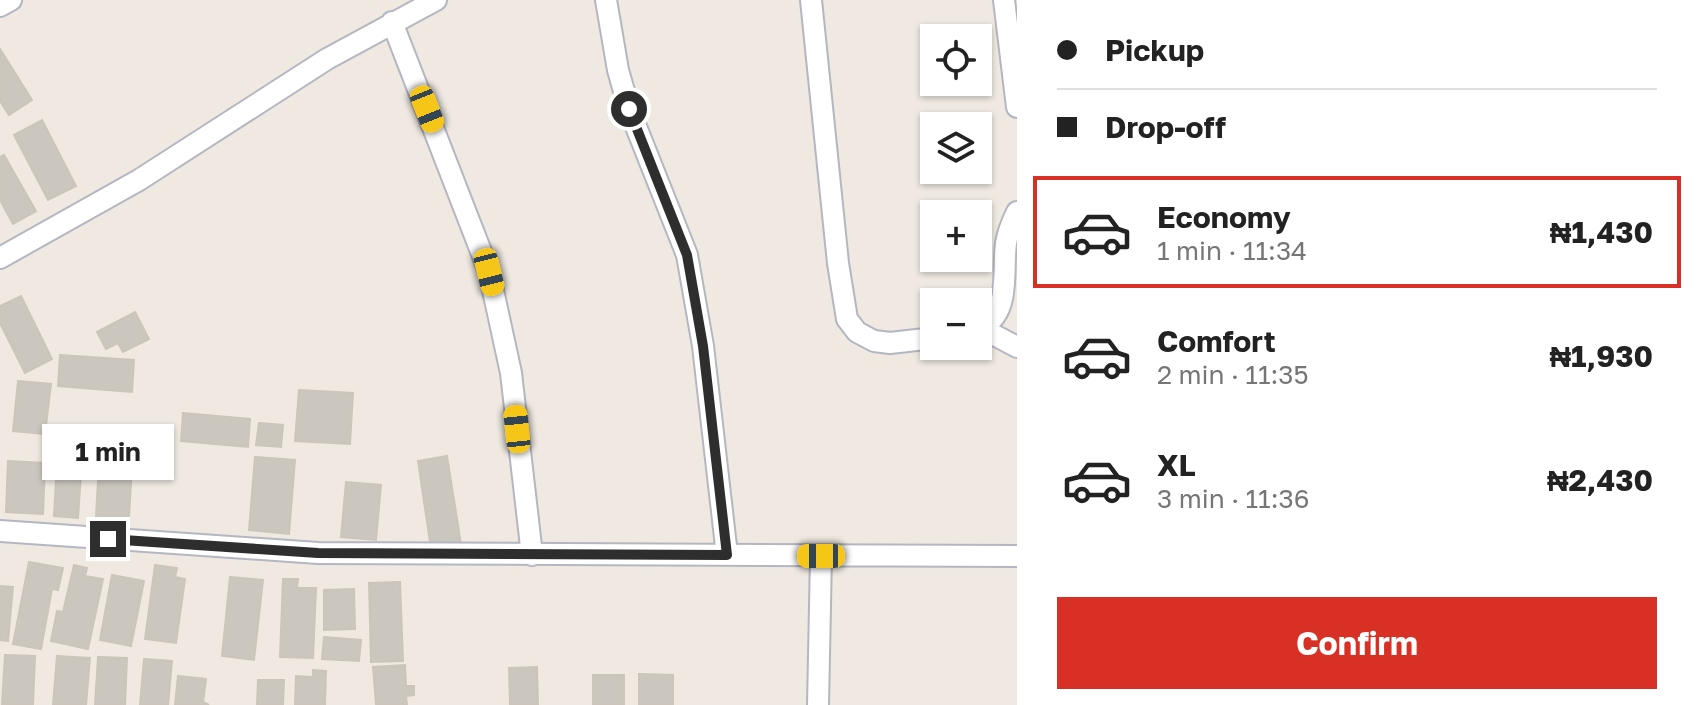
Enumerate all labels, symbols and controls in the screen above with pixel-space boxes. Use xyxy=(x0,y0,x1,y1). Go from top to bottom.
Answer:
map controls xyxy=(920,24,992,360)
button: locate xyxy=(920,24,992,96)
text: Pickup xyxy=(1105,32,1204,68)
car xyxy=(407,82,447,136)
route start xyxy=(611,91,647,127)
text: Drop-off xyxy=(1105,109,1226,145)
button: layers xyxy=(920,112,992,184)
icon: car xyxy=(1061,196,1133,268)
text: Economy xyxy=(1157,199,1291,235)
button: + xyxy=(920,200,992,272)
text: ₦1,430 xyxy=(1550,214,1653,250)
text: 1 min · 11:34 xyxy=(1157,235,1307,266)
car xyxy=(472,246,506,298)
button: − xyxy=(920,288,992,360)
icon: car xyxy=(1061,320,1133,392)
text: Comfort xyxy=(1157,323,1276,359)
text: ₦1,930 xyxy=(1549,338,1653,374)
text: 2 min · 11:35 xyxy=(1157,359,1309,390)
car xyxy=(503,404,531,454)
callout: 1 min xyxy=(42,423,174,479)
text: 1 min xyxy=(75,436,141,467)
icon: car xyxy=(1061,444,1133,516)
text: XL xyxy=(1157,447,1196,483)
text: ₦2,430 xyxy=(1547,462,1653,498)
text: 3 min · 11:36 xyxy=(1157,483,1309,514)
route end xyxy=(90,521,126,557)
car xyxy=(797,544,845,568)
button: Confirm xyxy=(1057,597,1657,689)

